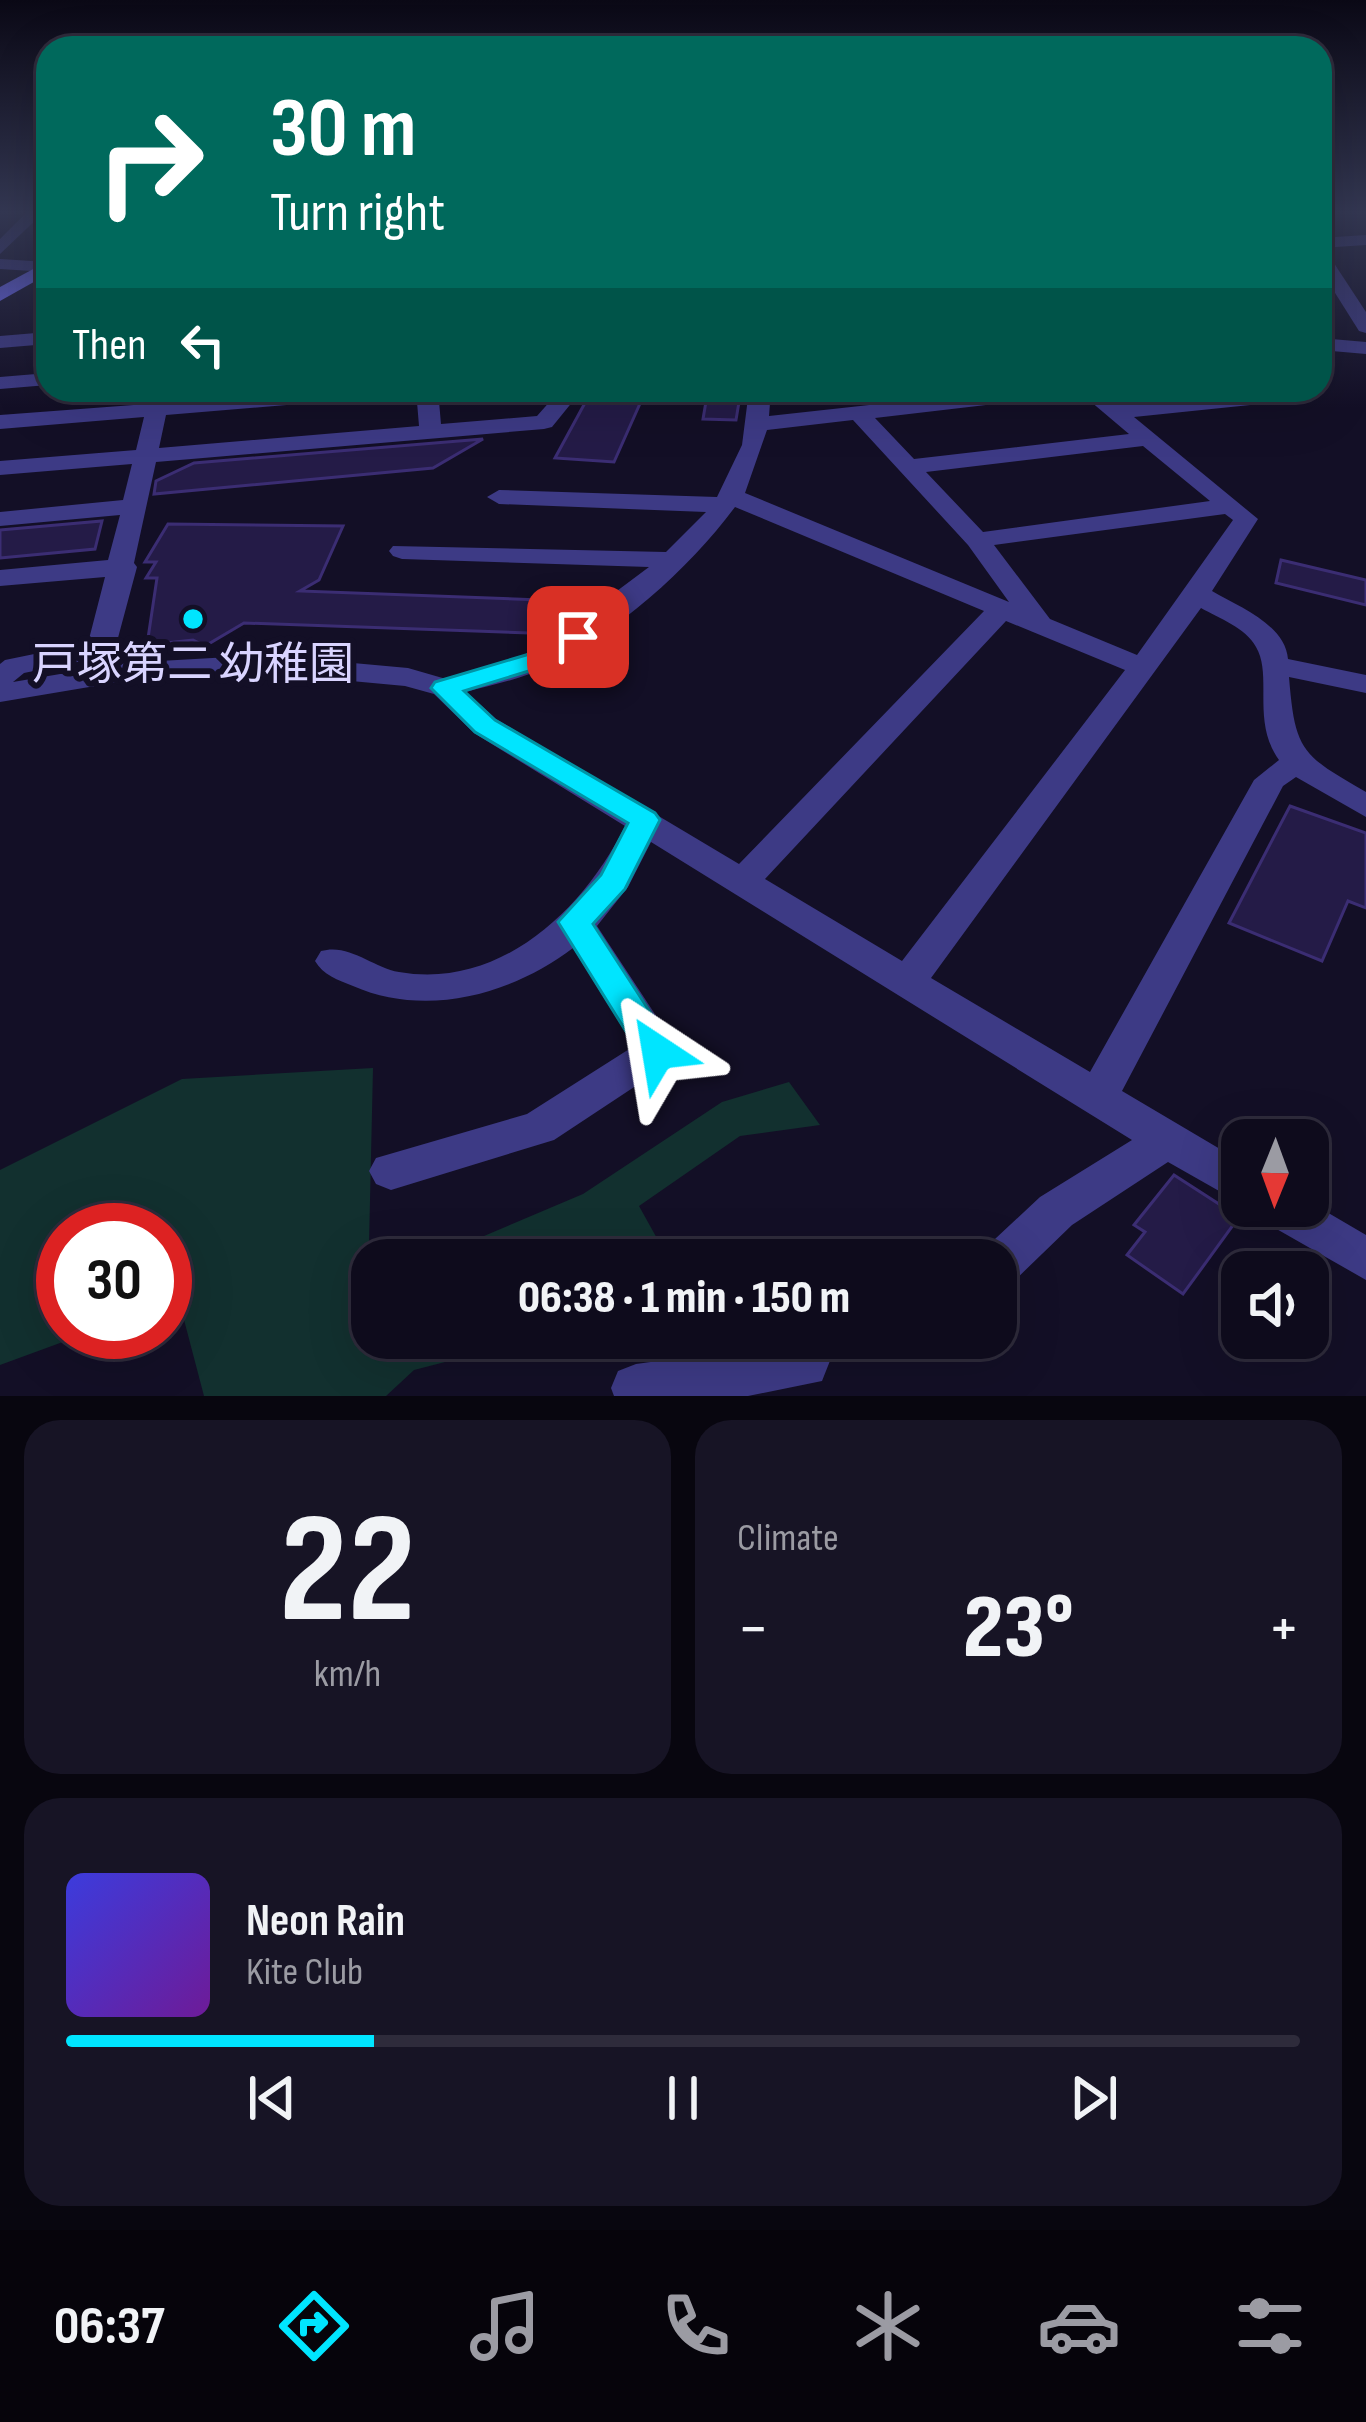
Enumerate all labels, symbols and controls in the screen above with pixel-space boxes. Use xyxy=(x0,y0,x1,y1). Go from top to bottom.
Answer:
text: 30 m xyxy=(270,79,416,180)
icon: right xyxy=(72,84,228,240)
text: Turn right xyxy=(270,181,445,246)
icon: left xyxy=(170,312,236,378)
text: Then xyxy=(72,318,146,373)
pin xyxy=(527,586,629,688)
icon: arrive xyxy=(545,604,611,670)
marker: 戸塚第二 幼稚園 xyxy=(180,606,206,632)
place label: 戸塚第二 幼稚園 xyxy=(32,638,354,693)
position arrow xyxy=(595,989,721,1115)
north arrow xyxy=(1221,1119,1329,1227)
map controls xyxy=(1221,1119,1329,1359)
speed limit sign: 30 xyxy=(36,1203,192,1359)
button: sound xyxy=(1221,1251,1329,1359)
text: 06:38 · 1 min · 150 m xyxy=(518,1271,850,1326)
text: 22 xyxy=(279,1479,416,1666)
text: Climate xyxy=(737,1515,839,1562)
text: 23° xyxy=(963,1575,1074,1683)
text: − xyxy=(737,1590,769,1669)
text: + xyxy=(1268,1590,1300,1669)
text: km/h xyxy=(314,1651,381,1698)
text: Neon Rain xyxy=(246,1894,405,1949)
text: Kite Club xyxy=(246,1949,363,1996)
icon: previous xyxy=(239,2065,305,2131)
icon: pause xyxy=(650,2065,716,2131)
icon: next xyxy=(1061,2065,1127,2131)
icon: directions xyxy=(272,2284,356,2368)
icon: music xyxy=(463,2284,547,2368)
icon: phone xyxy=(654,2284,738,2368)
icon: climate xyxy=(846,2284,930,2368)
icon: car xyxy=(1037,2284,1121,2368)
icon: filters xyxy=(1228,2284,1312,2368)
text: 06:37 xyxy=(54,2294,165,2359)

